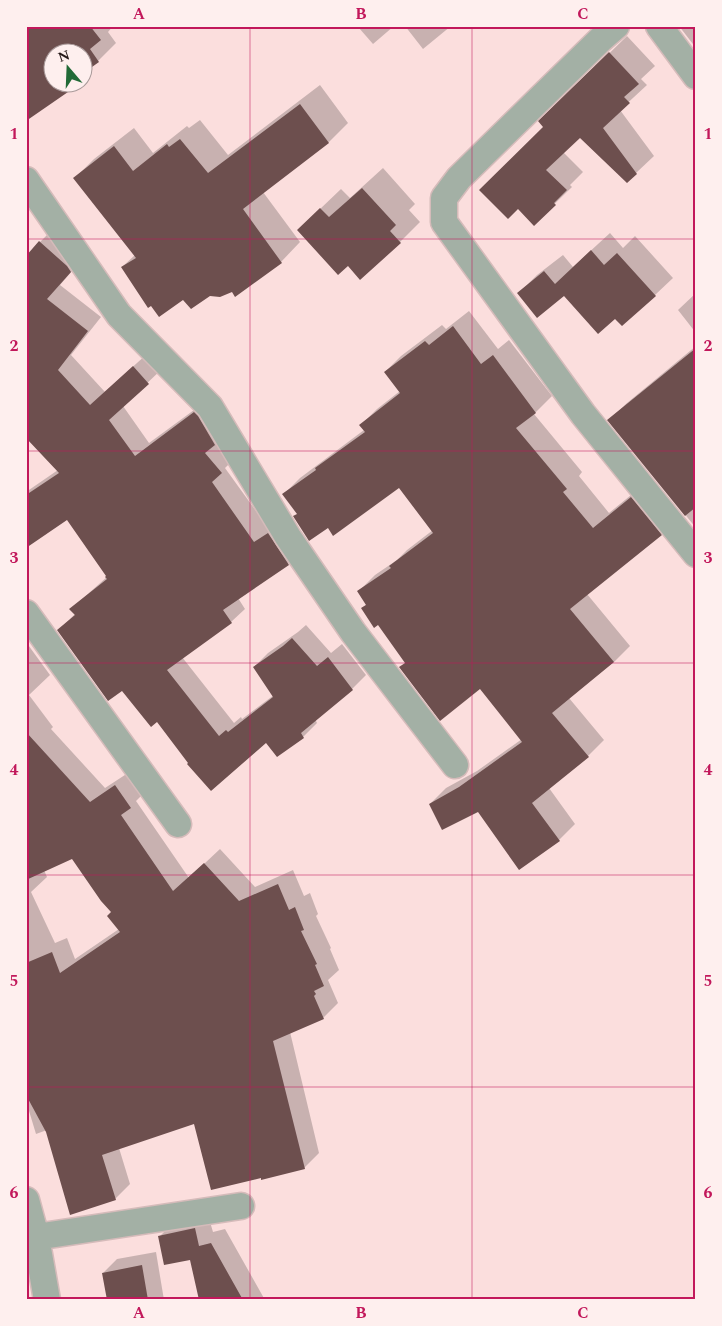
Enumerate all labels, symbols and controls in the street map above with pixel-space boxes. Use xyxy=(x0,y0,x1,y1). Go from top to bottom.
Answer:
text: A xyxy=(133,2,146,26)
text: B xyxy=(355,2,367,26)
text: C xyxy=(577,2,589,26)
north arrow xyxy=(42,42,92,92)
text: N xyxy=(55,44,73,68)
text: 1 xyxy=(10,122,18,146)
text: 1 xyxy=(704,122,712,146)
text: 2 xyxy=(10,334,19,358)
text: 2 xyxy=(704,334,713,358)
text: 3 xyxy=(10,546,19,570)
text: 3 xyxy=(704,546,713,570)
text: 4 xyxy=(10,758,19,782)
text: 4 xyxy=(704,758,713,782)
text: 5 xyxy=(10,969,18,993)
text: 5 xyxy=(704,969,712,993)
text: 6 xyxy=(10,1181,19,1205)
text: 6 xyxy=(704,1181,713,1205)
text: A xyxy=(133,1301,146,1325)
text: B xyxy=(355,1301,367,1325)
text: C xyxy=(577,1301,589,1325)

